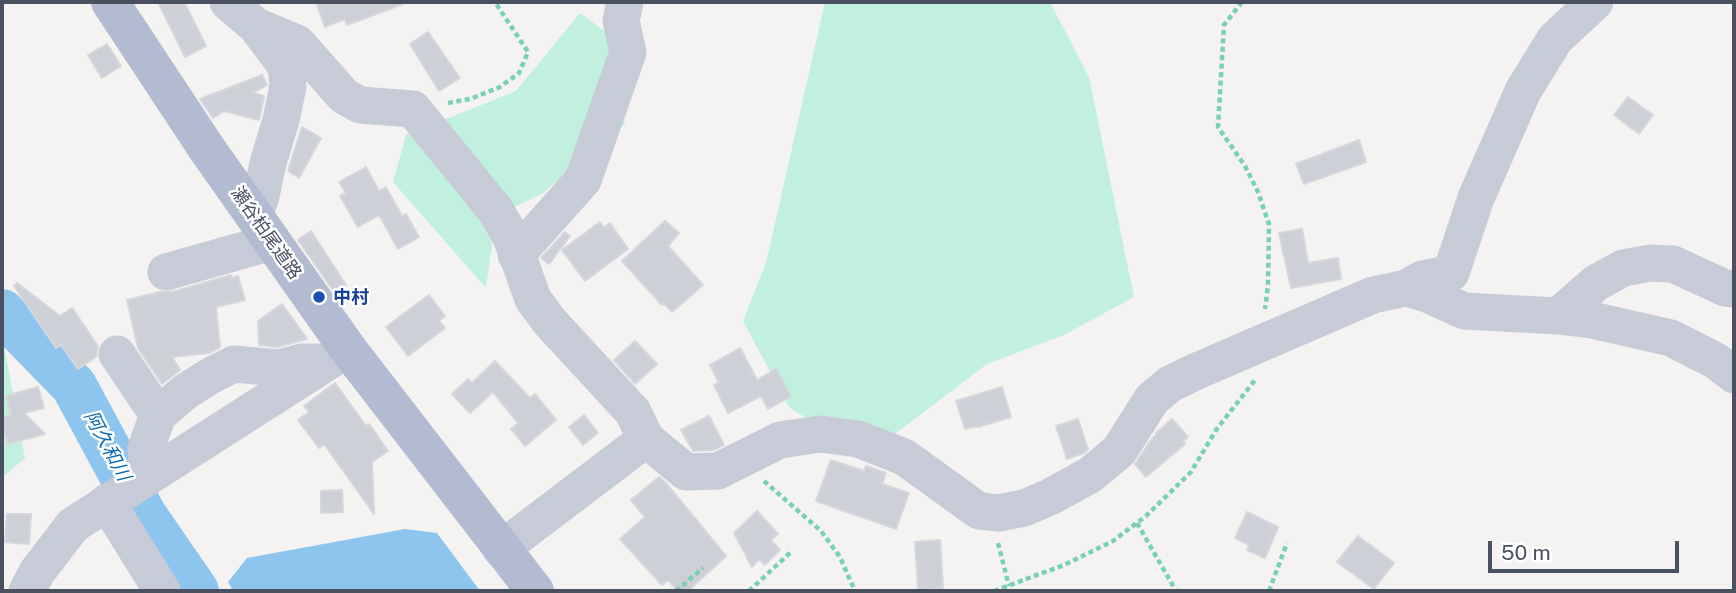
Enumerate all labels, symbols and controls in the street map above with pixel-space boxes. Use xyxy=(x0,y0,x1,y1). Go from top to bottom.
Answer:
street label: 瀬谷柏尾道路 xyxy=(226,183,306,283)
place label: 中村 xyxy=(333,286,369,308)
marker: 中村 xyxy=(311,289,327,305)
water label: 阿久和川 xyxy=(79,407,135,485)
scale bar xyxy=(1491,526,1682,570)
text: 50 m xyxy=(1501,540,1551,565)

